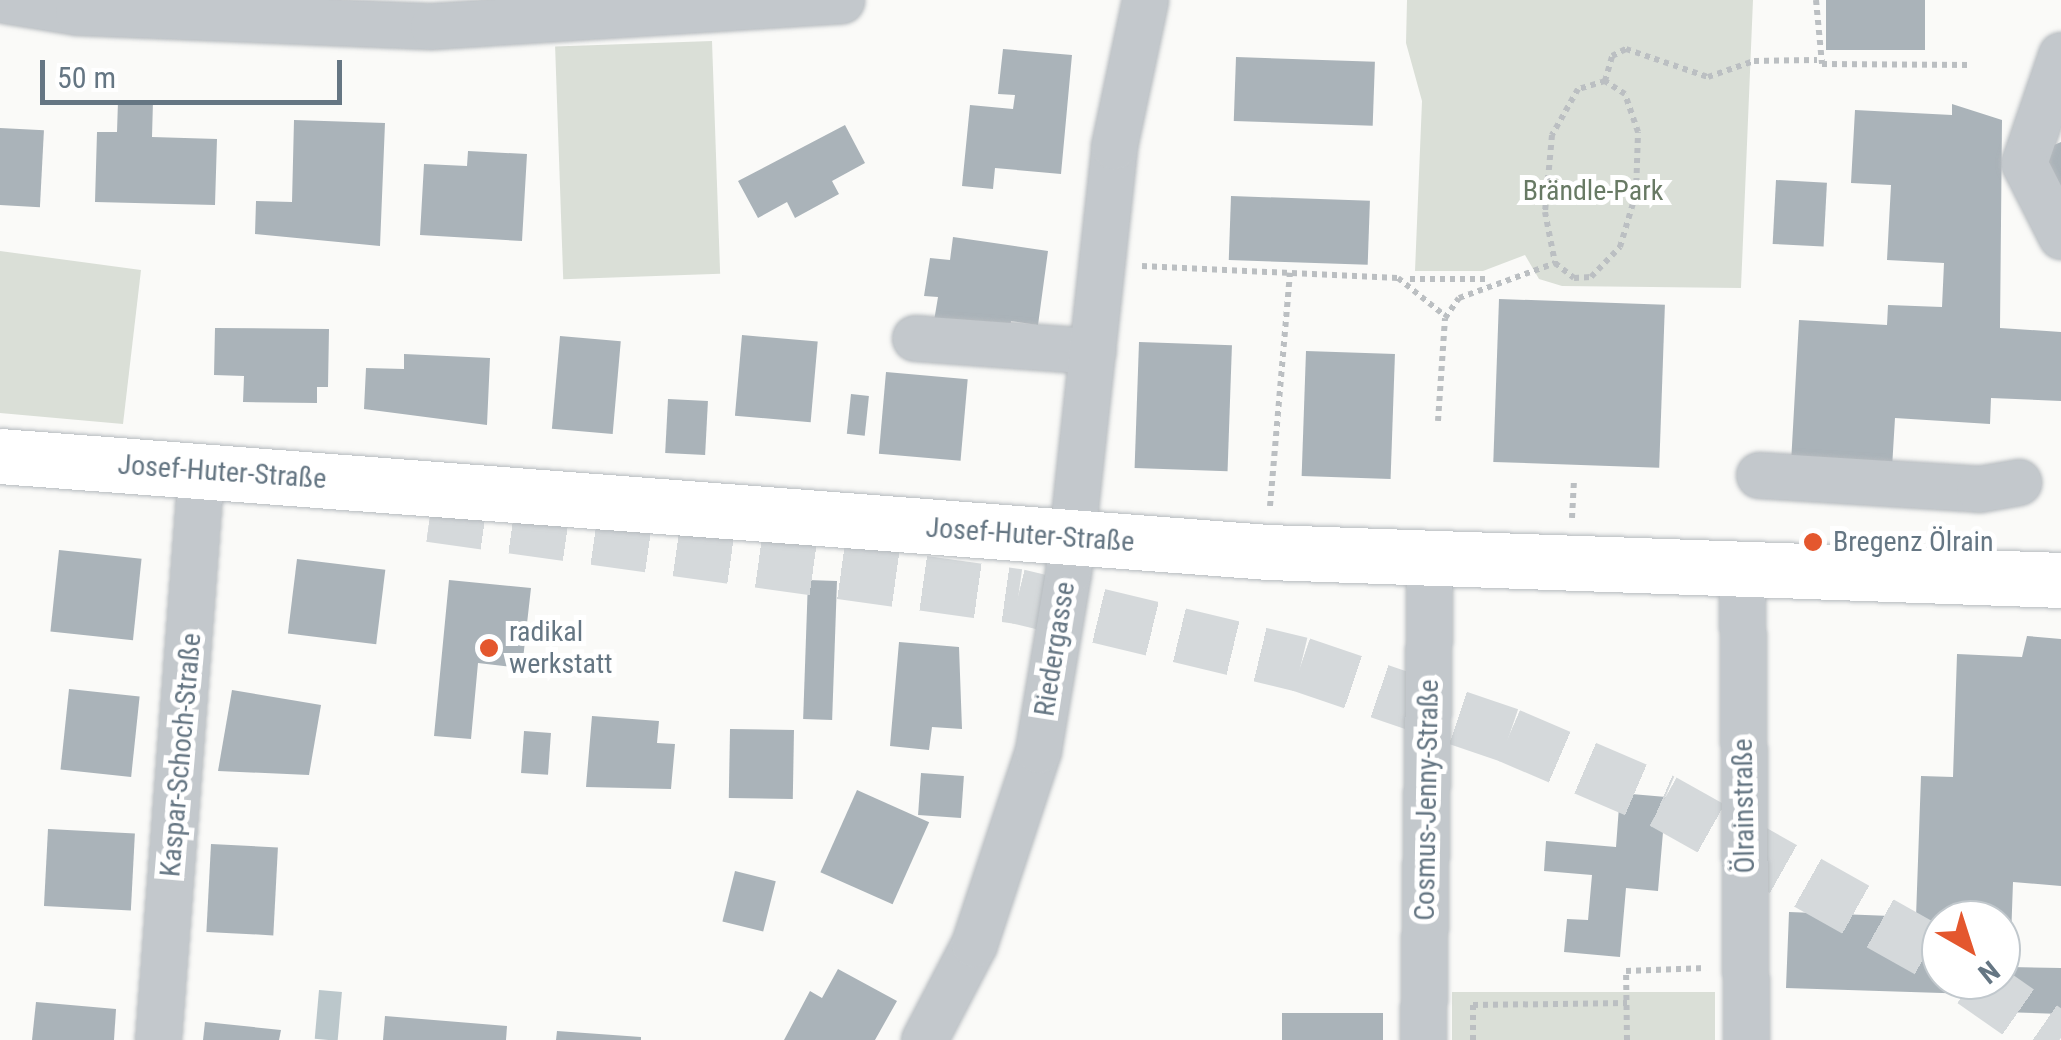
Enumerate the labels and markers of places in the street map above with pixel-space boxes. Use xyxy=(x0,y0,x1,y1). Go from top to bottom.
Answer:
place label: Bregenz Ölrain xyxy=(1833,525,1994,559)
marker: Bregenz Ölrain xyxy=(1802,531,1824,553)
place label: radikal werkstatt xyxy=(509,615,613,681)
marker: radikal werkstatt xyxy=(478,637,500,659)

